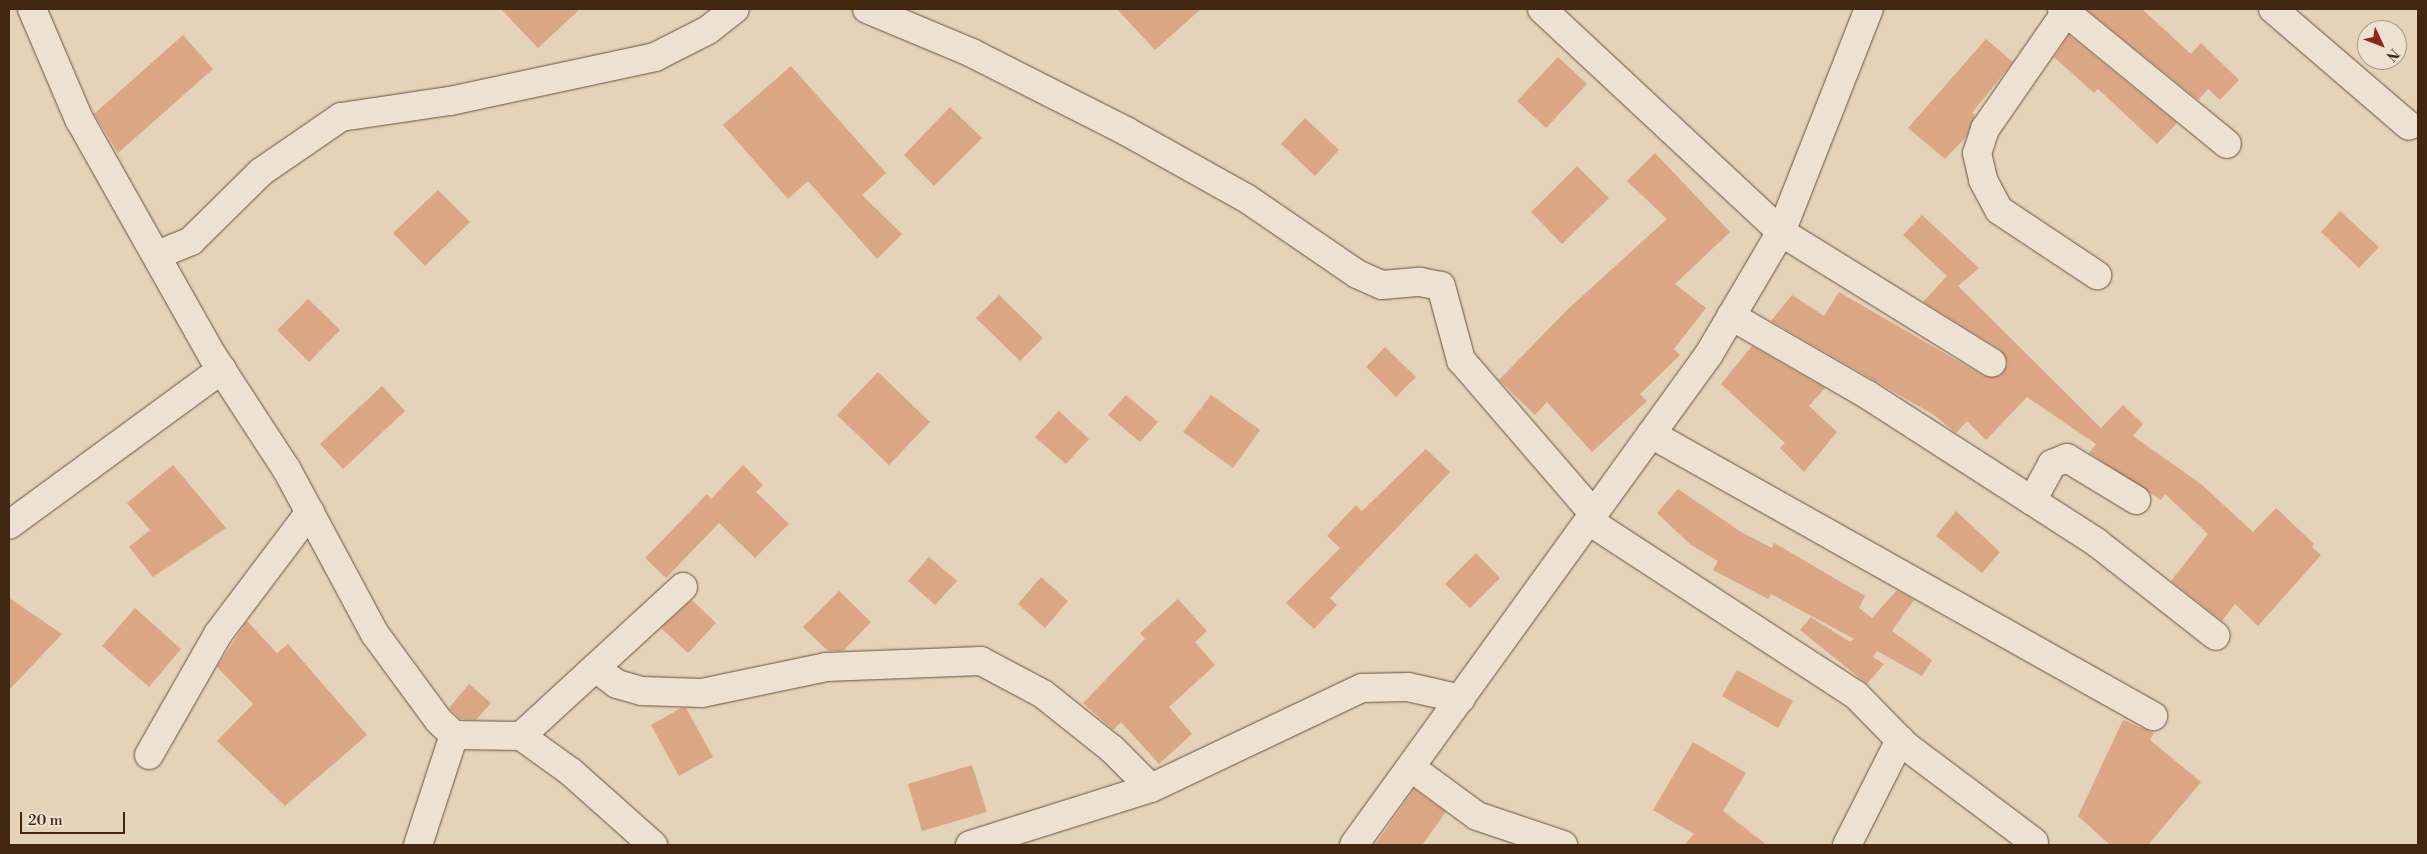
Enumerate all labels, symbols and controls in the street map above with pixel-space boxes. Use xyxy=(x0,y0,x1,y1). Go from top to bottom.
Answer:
north arrow xyxy=(2357,20,2407,70)
text: N xyxy=(2382,44,2403,65)
scale bar xyxy=(22,802,128,834)
text: 20 m xyxy=(28,811,63,830)

